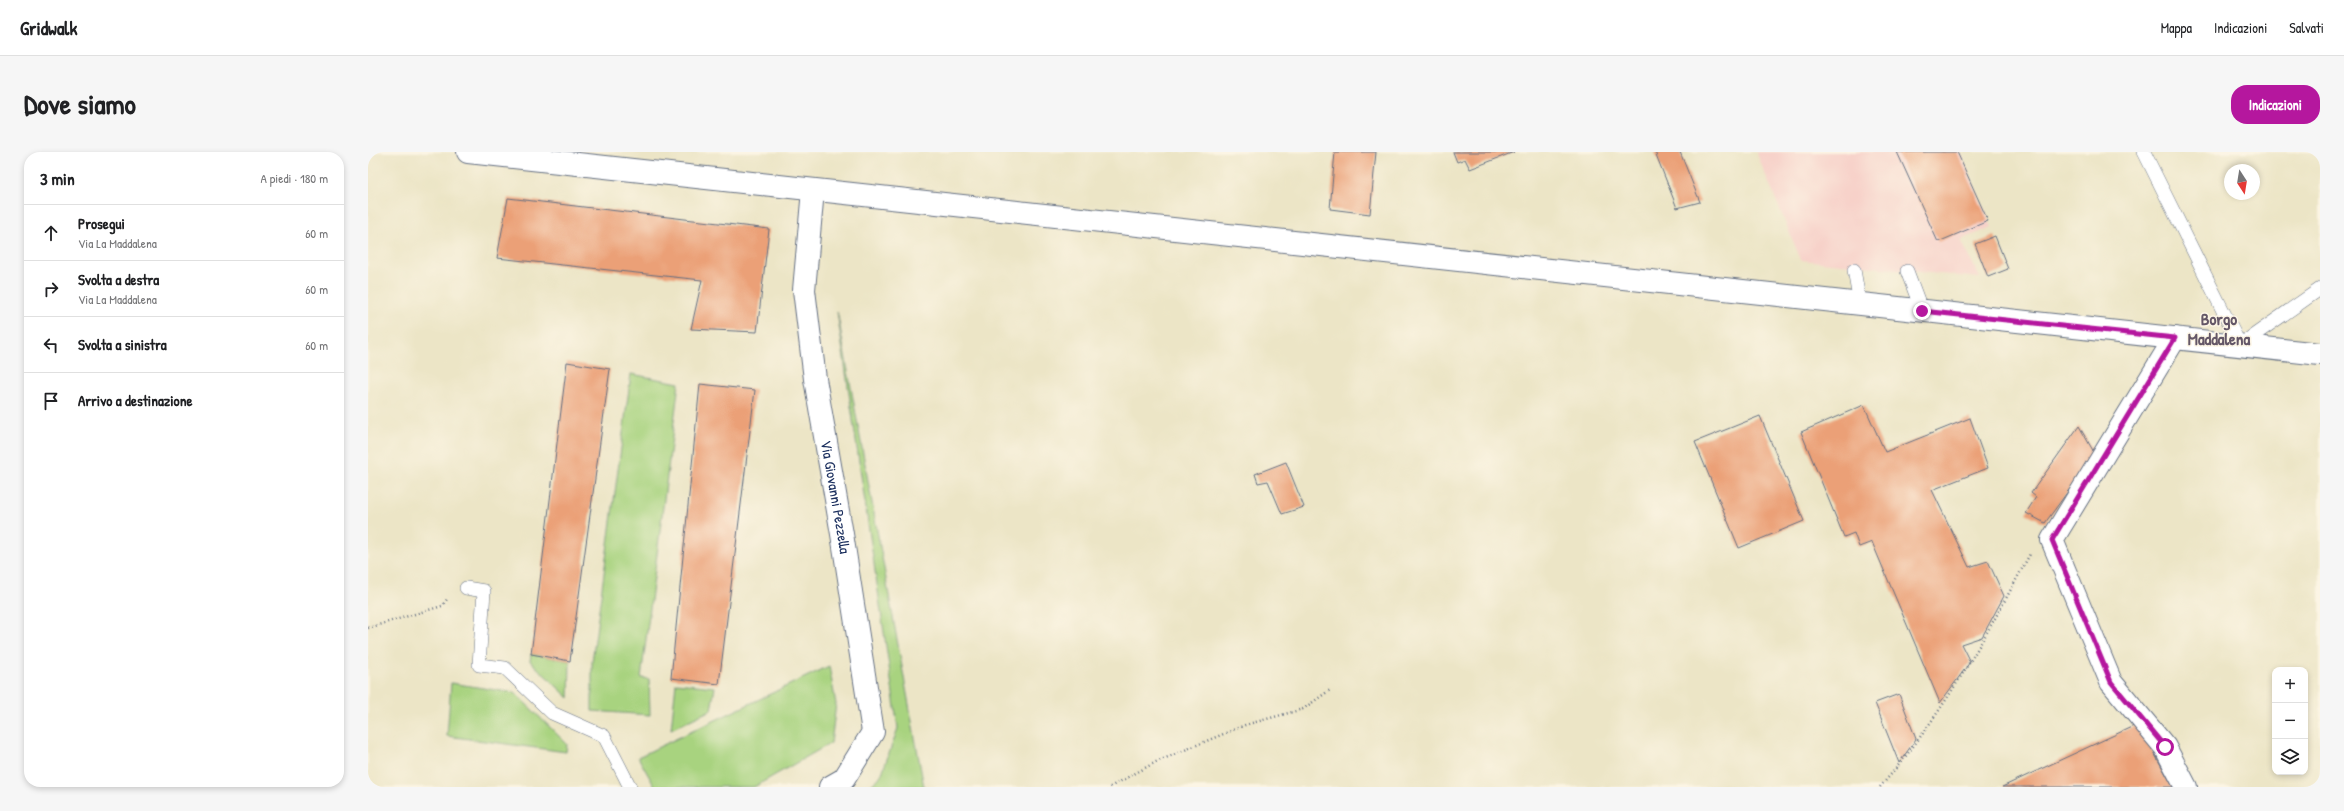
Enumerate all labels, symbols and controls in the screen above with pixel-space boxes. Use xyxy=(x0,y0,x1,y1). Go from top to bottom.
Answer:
text: Gridwalk xyxy=(20,15,77,41)
text: Mappa xyxy=(2161,18,2192,37)
text: Indicazioni xyxy=(2214,18,2267,37)
text: Salvati xyxy=(2289,18,2324,37)
text: Dove siamo xyxy=(24,85,136,123)
button: Indicazioni xyxy=(2231,85,2320,124)
north arrow xyxy=(2224,164,2260,200)
text: 3 min xyxy=(40,167,75,190)
text: A piedi · 180 m xyxy=(260,169,328,187)
text: Prosegui xyxy=(78,213,125,234)
icon: ahead xyxy=(40,222,62,244)
text: 60 m xyxy=(305,224,328,242)
text: Via La Maddalena xyxy=(78,234,157,252)
text: Svolta a destra xyxy=(78,269,159,290)
icon: right xyxy=(40,278,62,300)
text: 60 m xyxy=(305,280,328,298)
text: Via La Maddalena xyxy=(78,290,157,308)
route end xyxy=(1913,302,1931,320)
district label: Borgo Maddalena xyxy=(2188,307,2251,350)
icon: left xyxy=(40,334,62,356)
text: Svolta a sinistra xyxy=(78,334,167,355)
text: 60 m xyxy=(305,336,328,354)
icon: arrive xyxy=(40,390,62,412)
text: Arrivo a destinazione xyxy=(78,390,192,411)
street label: Via Giovanni Pezzella xyxy=(816,439,856,555)
map controls xyxy=(2272,667,2308,775)
button: + xyxy=(2272,667,2308,703)
button: − xyxy=(2272,703,2308,739)
route start xyxy=(2156,738,2174,756)
button: layers xyxy=(2272,739,2308,775)

